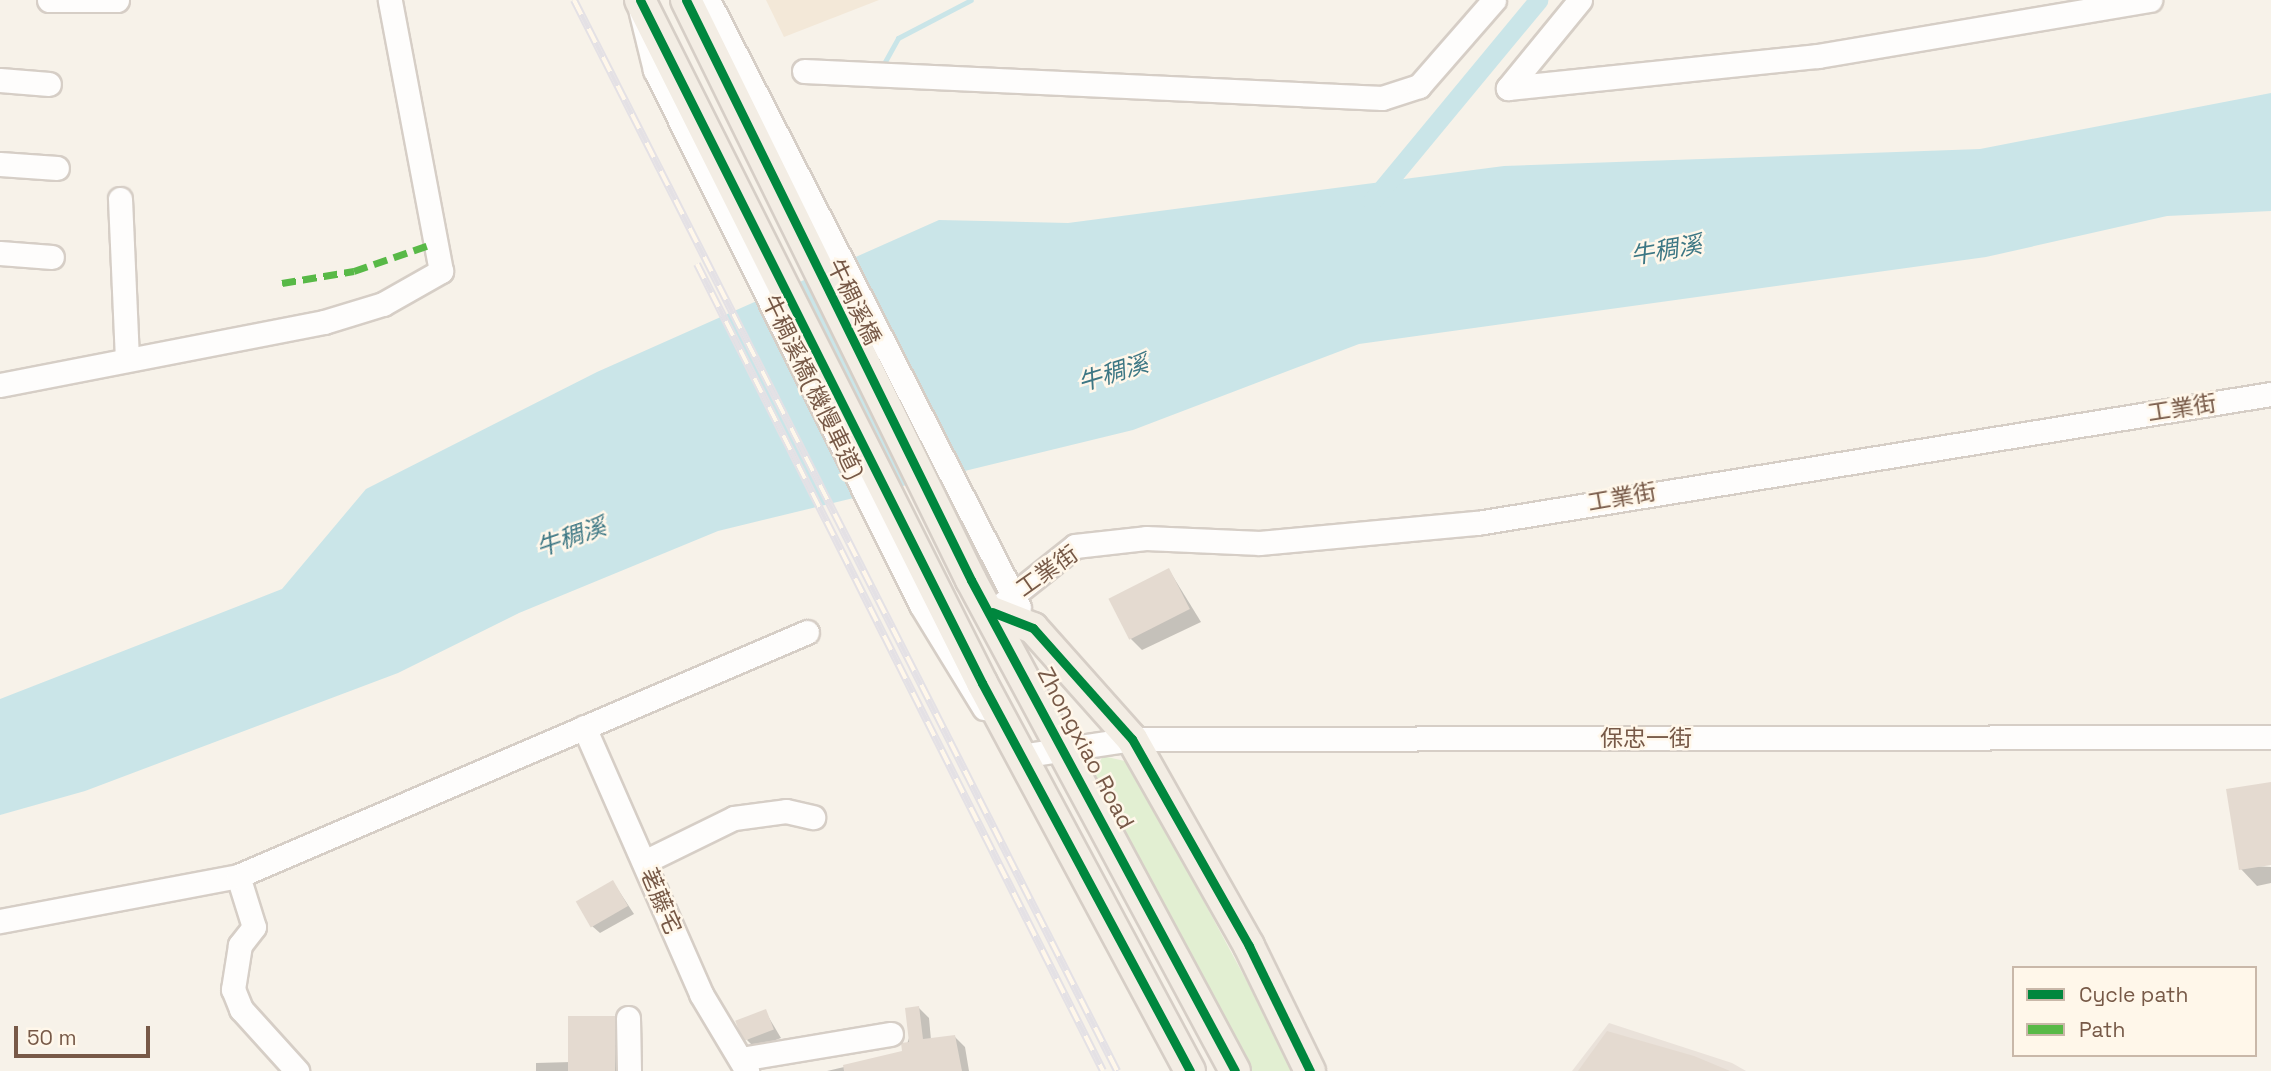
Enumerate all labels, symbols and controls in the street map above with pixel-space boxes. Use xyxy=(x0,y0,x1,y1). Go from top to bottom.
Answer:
water label: 牛稠溪 xyxy=(1628,230,1704,270)
street label: 牛稠溪橋 xyxy=(821,255,887,349)
street label: 牛稠溪橋(機慢車道) xyxy=(756,290,870,484)
water label: 牛稠溪 xyxy=(1074,349,1152,397)
street label: 工業街 xyxy=(2146,389,2218,427)
street label: 工業街 xyxy=(1586,477,1658,517)
water label: 牛稠溪 xyxy=(532,512,610,562)
street label: 工業街 xyxy=(1011,540,1083,602)
street label: Zhongxiao Road xyxy=(1032,662,1140,834)
street label: 保忠一街 xyxy=(1600,724,1692,752)
street label: 荖藤宅 xyxy=(635,864,687,938)
legend xyxy=(2012,966,2257,1057)
text: Cycle path xyxy=(2079,981,2188,1008)
scale bar xyxy=(18,1012,154,1056)
text: Path xyxy=(2079,1016,2125,1043)
text: 50 m xyxy=(27,1024,77,1051)

